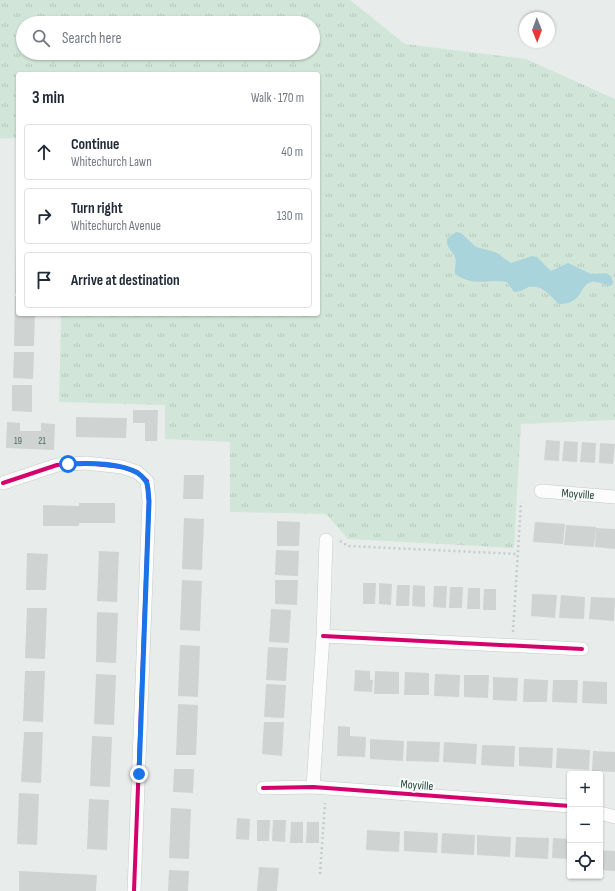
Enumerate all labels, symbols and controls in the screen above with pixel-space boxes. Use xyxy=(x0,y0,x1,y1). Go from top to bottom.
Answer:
north arrow xyxy=(519,12,555,48)
search box xyxy=(16,16,320,60)
icon: search xyxy=(30,27,52,49)
text: Search here xyxy=(62,29,122,48)
text: 3 min xyxy=(32,88,65,108)
text: Walk · 170 m xyxy=(251,90,304,106)
text: Continue xyxy=(71,135,120,154)
icon: ahead xyxy=(33,141,55,163)
text: 40 m xyxy=(281,144,303,160)
text: Whitechurch Lawn xyxy=(71,154,152,170)
text: Turn right xyxy=(71,199,123,218)
icon: right xyxy=(33,205,55,227)
text: 130 m xyxy=(277,208,303,224)
text: Whitechurch Avenue xyxy=(71,218,161,234)
icon: arrive xyxy=(33,269,55,291)
text: Arrive at destination xyxy=(71,271,180,290)
house number: 19 xyxy=(14,435,22,447)
house number: 21 xyxy=(38,435,46,447)
route start xyxy=(59,455,77,473)
street label: Moyville xyxy=(561,486,595,503)
route end xyxy=(130,765,148,783)
map controls xyxy=(567,771,603,879)
button: + xyxy=(567,771,603,807)
street label: Moyville xyxy=(400,777,434,794)
button: − xyxy=(567,807,603,843)
button: locate xyxy=(567,843,603,879)

